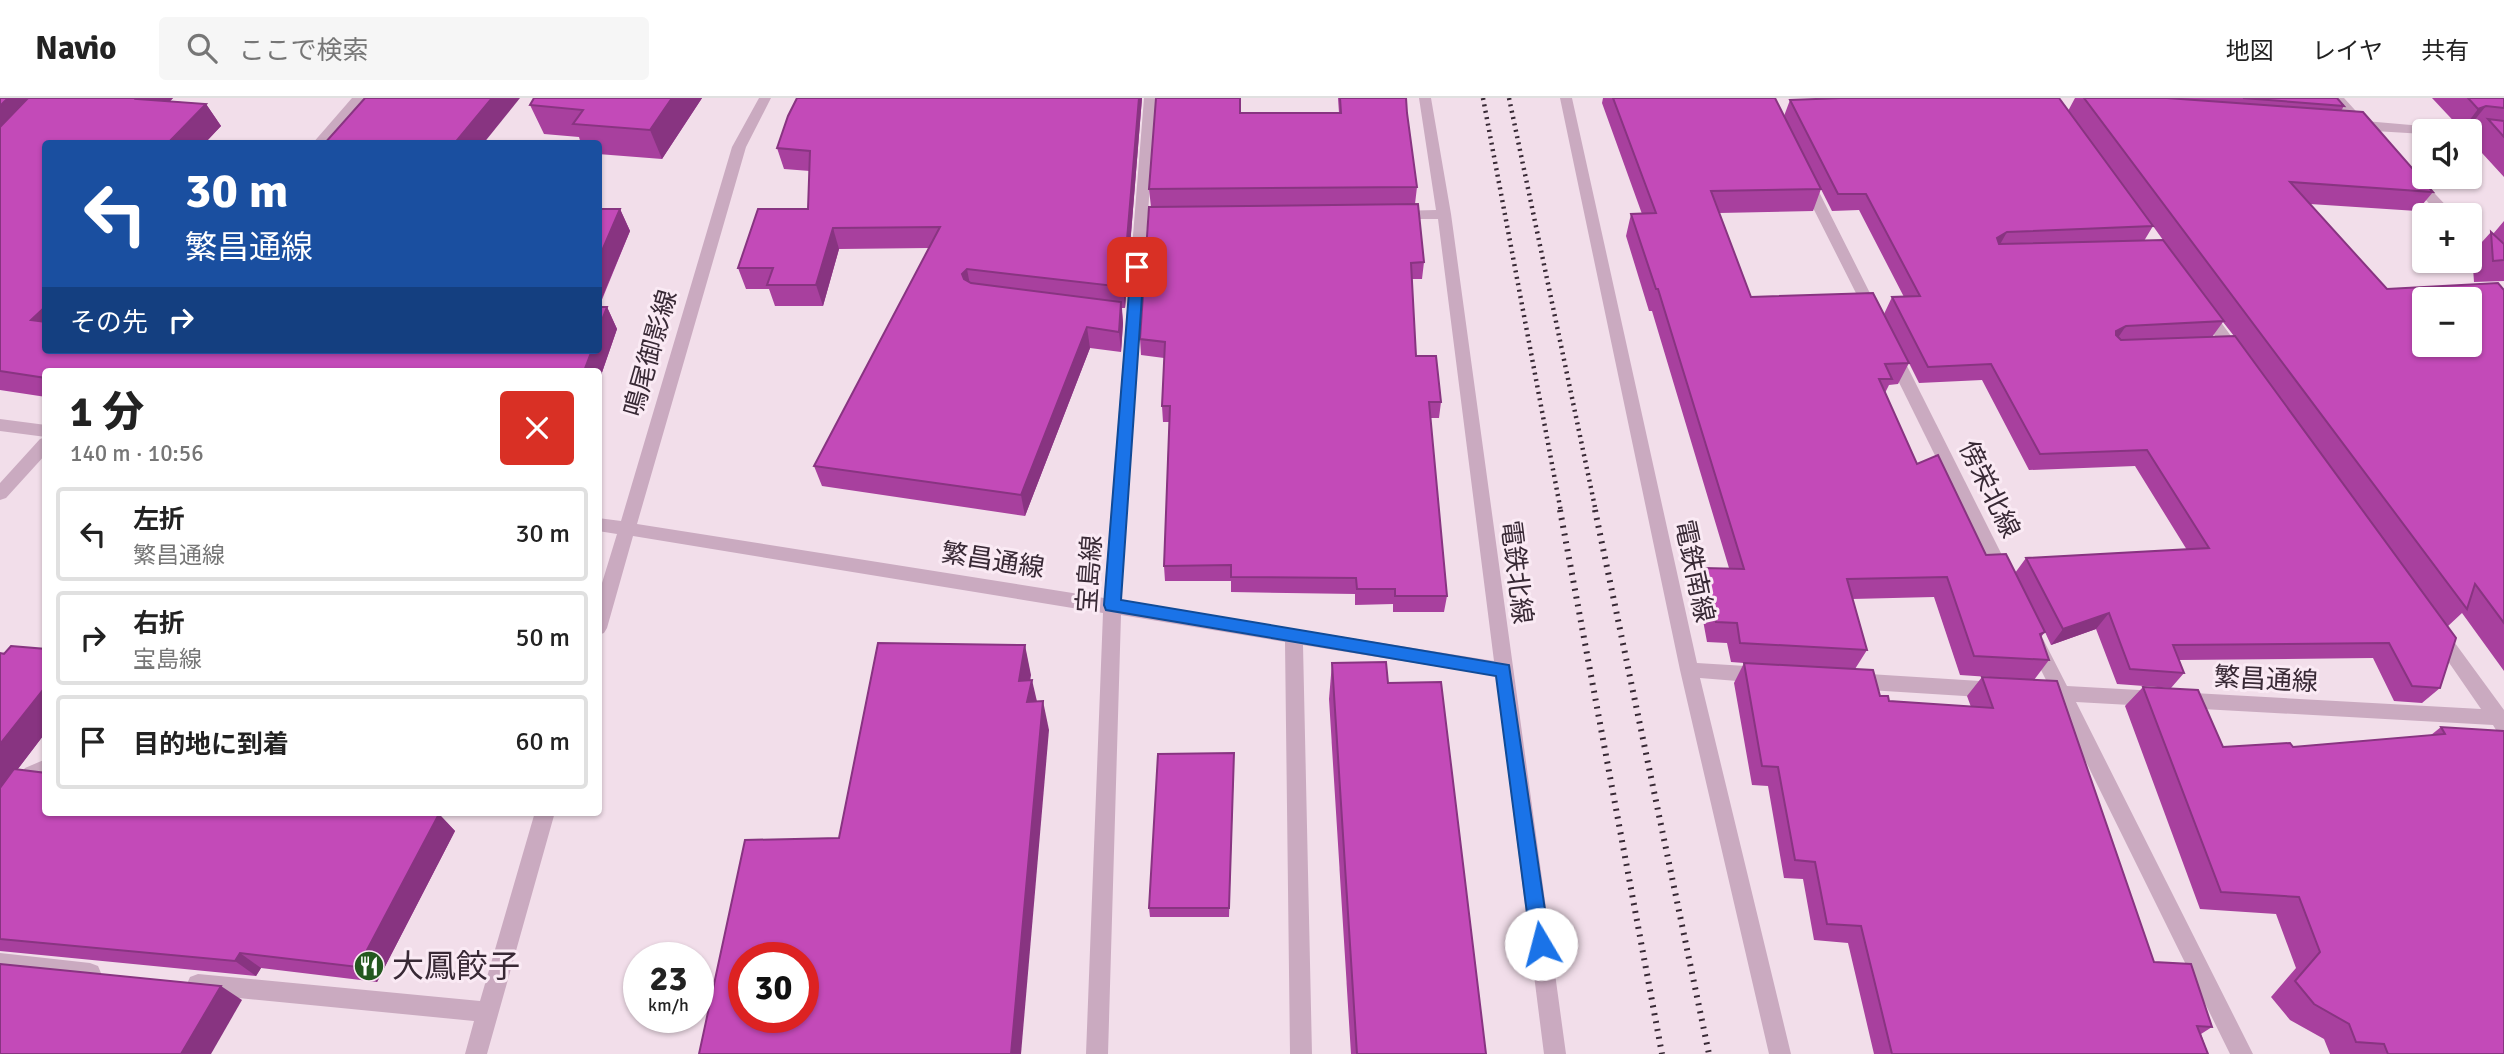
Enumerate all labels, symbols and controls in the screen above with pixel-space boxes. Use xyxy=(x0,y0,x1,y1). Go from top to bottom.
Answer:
search box xyxy=(159,17,649,80)
text: Navio xyxy=(35,28,117,69)
icon: search xyxy=(183,29,221,67)
text: ここで検索 xyxy=(239,35,369,67)
text: 地図 xyxy=(2226,36,2274,66)
text: レイヤ xyxy=(2312,36,2383,66)
text: 共有 xyxy=(2421,36,2469,66)
map controls xyxy=(2412,119,2482,357)
button: sound xyxy=(2412,119,2482,189)
text: 30 m xyxy=(185,161,288,221)
icon: left xyxy=(70,168,161,259)
button: + xyxy=(2412,203,2482,273)
text: 繁昌通線 xyxy=(185,228,313,267)
pin xyxy=(1107,237,1167,297)
icon: arrive xyxy=(1118,248,1156,286)
street label: 鳴尾御影線 xyxy=(618,286,684,420)
button: − xyxy=(2412,287,2482,357)
icon: right xyxy=(162,301,200,339)
text: その先 xyxy=(70,307,148,339)
text: 1 分 xyxy=(70,387,144,438)
button: close xyxy=(500,391,574,465)
street label: 傍栄北線 xyxy=(1952,436,2026,543)
text: 140 m · 10:56 xyxy=(70,439,204,468)
text: 左折 xyxy=(133,504,185,536)
icon: left xyxy=(74,515,112,553)
street label: 電鉄南線 xyxy=(1668,517,1720,625)
text: 30 m xyxy=(515,518,570,550)
street label: 電鉄北線 xyxy=(1494,519,1538,626)
street label: 宝島線 xyxy=(1071,534,1109,614)
street label: 繁昌通線 xyxy=(939,537,1047,585)
text: 繁昌通線 xyxy=(133,541,225,570)
text: 右折 xyxy=(133,608,185,640)
icon: right xyxy=(74,619,112,657)
text: 50 m xyxy=(515,622,570,654)
text: 宝島線 xyxy=(133,645,202,674)
street label: 繁昌通線 xyxy=(2213,661,2319,699)
icon: arrive xyxy=(74,723,112,761)
text: 60 m xyxy=(515,726,570,758)
text: 目的地に到着 xyxy=(133,729,289,761)
position arrow xyxy=(1504,907,1578,981)
speed limit sign: 30 xyxy=(728,942,819,1033)
place label: 大鳳餃子 xyxy=(392,947,520,986)
restaurant icon: 大鳳餃子 xyxy=(352,949,386,983)
text: 23 xyxy=(650,957,687,1000)
text: km/h xyxy=(648,994,689,1016)

